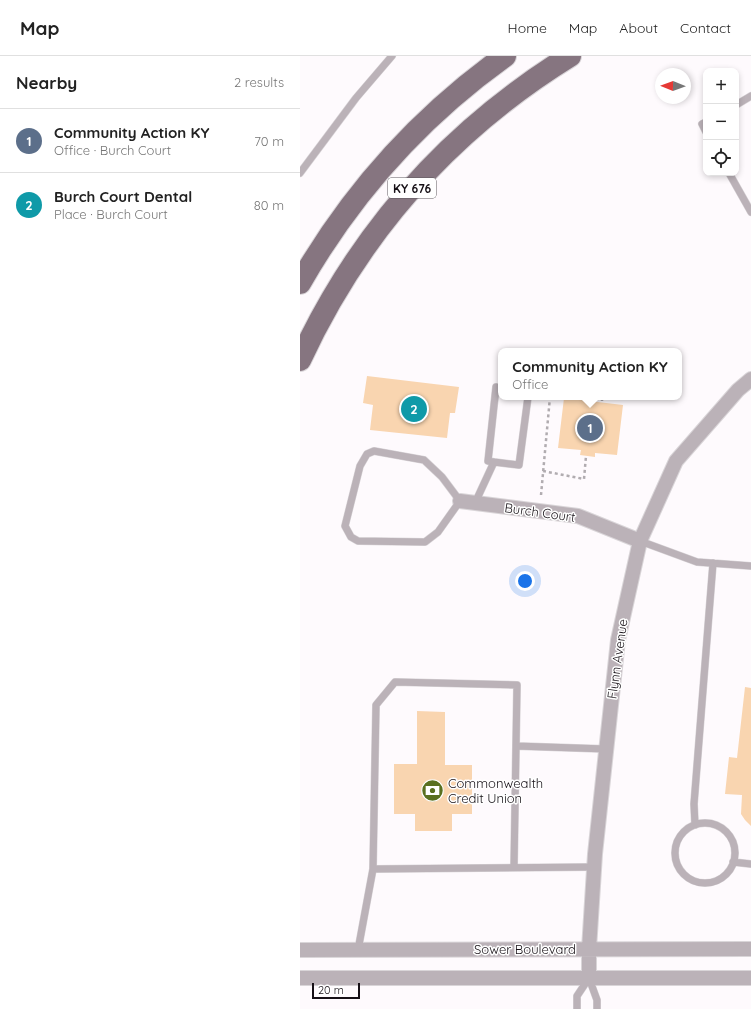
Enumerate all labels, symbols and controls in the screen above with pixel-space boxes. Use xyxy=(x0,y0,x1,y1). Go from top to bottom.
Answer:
text: Map xyxy=(20,16,59,40)
text: Home xyxy=(508,19,547,37)
text: Map xyxy=(569,19,597,37)
text: About xyxy=(619,19,658,37)
text: Contact xyxy=(680,19,731,37)
north arrow xyxy=(655,68,691,104)
map controls xyxy=(703,68,739,176)
button: + xyxy=(703,68,739,104)
text: Nearby xyxy=(16,72,77,93)
text: 2 results xyxy=(234,74,284,90)
button: − xyxy=(703,104,739,140)
text: Community Action KY xyxy=(54,123,209,142)
text: 1 xyxy=(26,133,32,149)
text: 70 m xyxy=(254,133,284,149)
button: locate xyxy=(703,140,739,176)
text: Office · Burch Court xyxy=(54,142,171,158)
road number: KY 676 xyxy=(388,178,436,198)
text: Burch Court Dental xyxy=(54,187,192,206)
text: 2 xyxy=(25,197,33,213)
text: 80 m xyxy=(254,197,284,213)
text: Place · Burch Court xyxy=(54,206,168,222)
popup xyxy=(498,348,682,400)
text: Community Action KY xyxy=(512,357,668,376)
text: Office xyxy=(512,376,548,392)
pin: 2 xyxy=(401,394,427,424)
pin: 1 xyxy=(577,413,603,443)
street label: Burch Court xyxy=(504,499,576,525)
your location xyxy=(515,571,535,591)
street label: Flynn Avenue xyxy=(603,618,631,700)
place label: Commonwealth Credit Union xyxy=(448,775,543,806)
bank icon: Commonwealth Credit Union xyxy=(420,777,446,803)
street label: Sower Boulevard xyxy=(474,941,576,957)
scale bar xyxy=(312,981,360,1000)
text: 20 m xyxy=(318,983,344,997)

